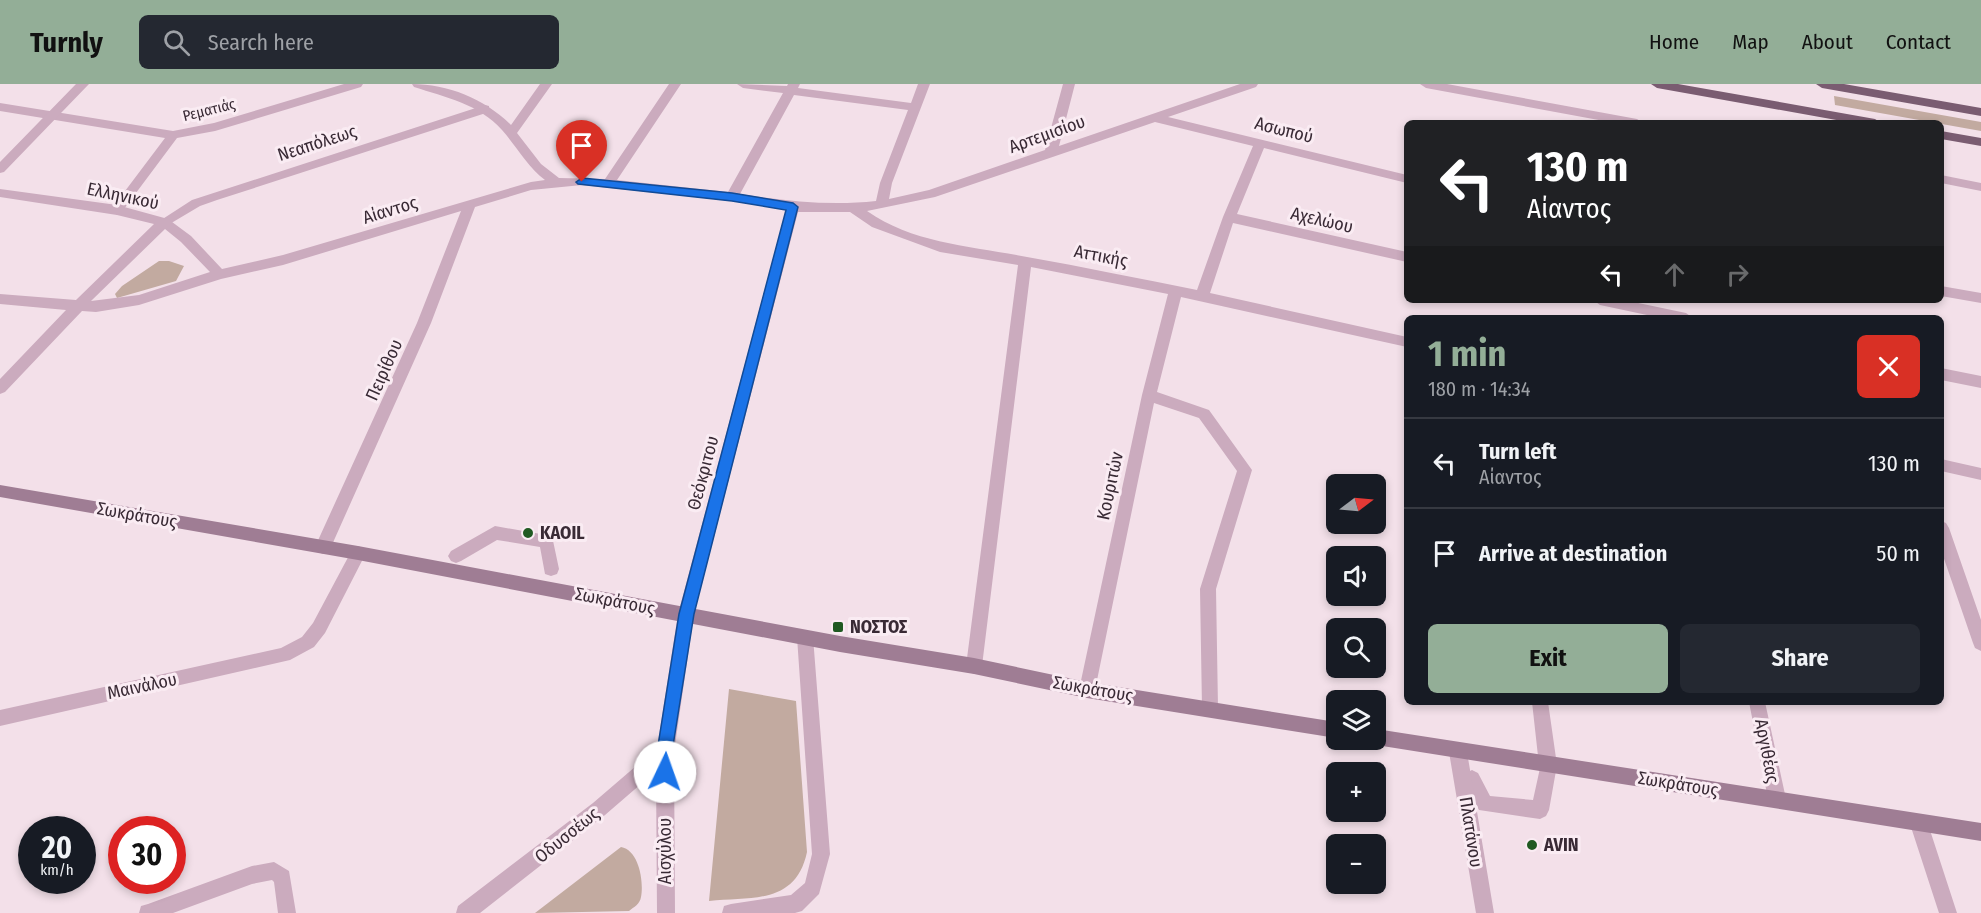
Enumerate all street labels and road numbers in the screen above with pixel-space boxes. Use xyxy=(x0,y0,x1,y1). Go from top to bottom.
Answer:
street label: Ρεματιάς xyxy=(181,95,238,125)
street label: Αρτεμισίου xyxy=(1006,110,1088,158)
street label: Ασωπού xyxy=(1252,112,1316,148)
street label: Νεαπόλεως xyxy=(275,120,360,166)
street label: Ελληνικού xyxy=(85,178,161,214)
street label: Αίαντoς xyxy=(360,191,420,229)
street label: Αχελώου xyxy=(1289,202,1355,238)
street label: Αττικής xyxy=(1072,240,1130,272)
street label: Πειρίθου xyxy=(361,336,407,404)
street label: Θεόκριτου xyxy=(683,434,723,512)
street label: Κουριτών xyxy=(1092,450,1128,522)
street label: Σωκράτους xyxy=(95,497,179,533)
street label: Σωκράτους xyxy=(573,582,657,620)
street label: Μαινάλου xyxy=(105,668,179,704)
street label: Σωκράτους xyxy=(1051,671,1135,707)
street label: Αργιθέας xyxy=(1750,717,1784,785)
street label: Σωκράτους xyxy=(1636,767,1720,801)
street label: Πλατάνου xyxy=(1455,795,1487,869)
street label: Οδυσσέως xyxy=(530,802,604,868)
street label: Αισχύλου xyxy=(654,818,676,884)

